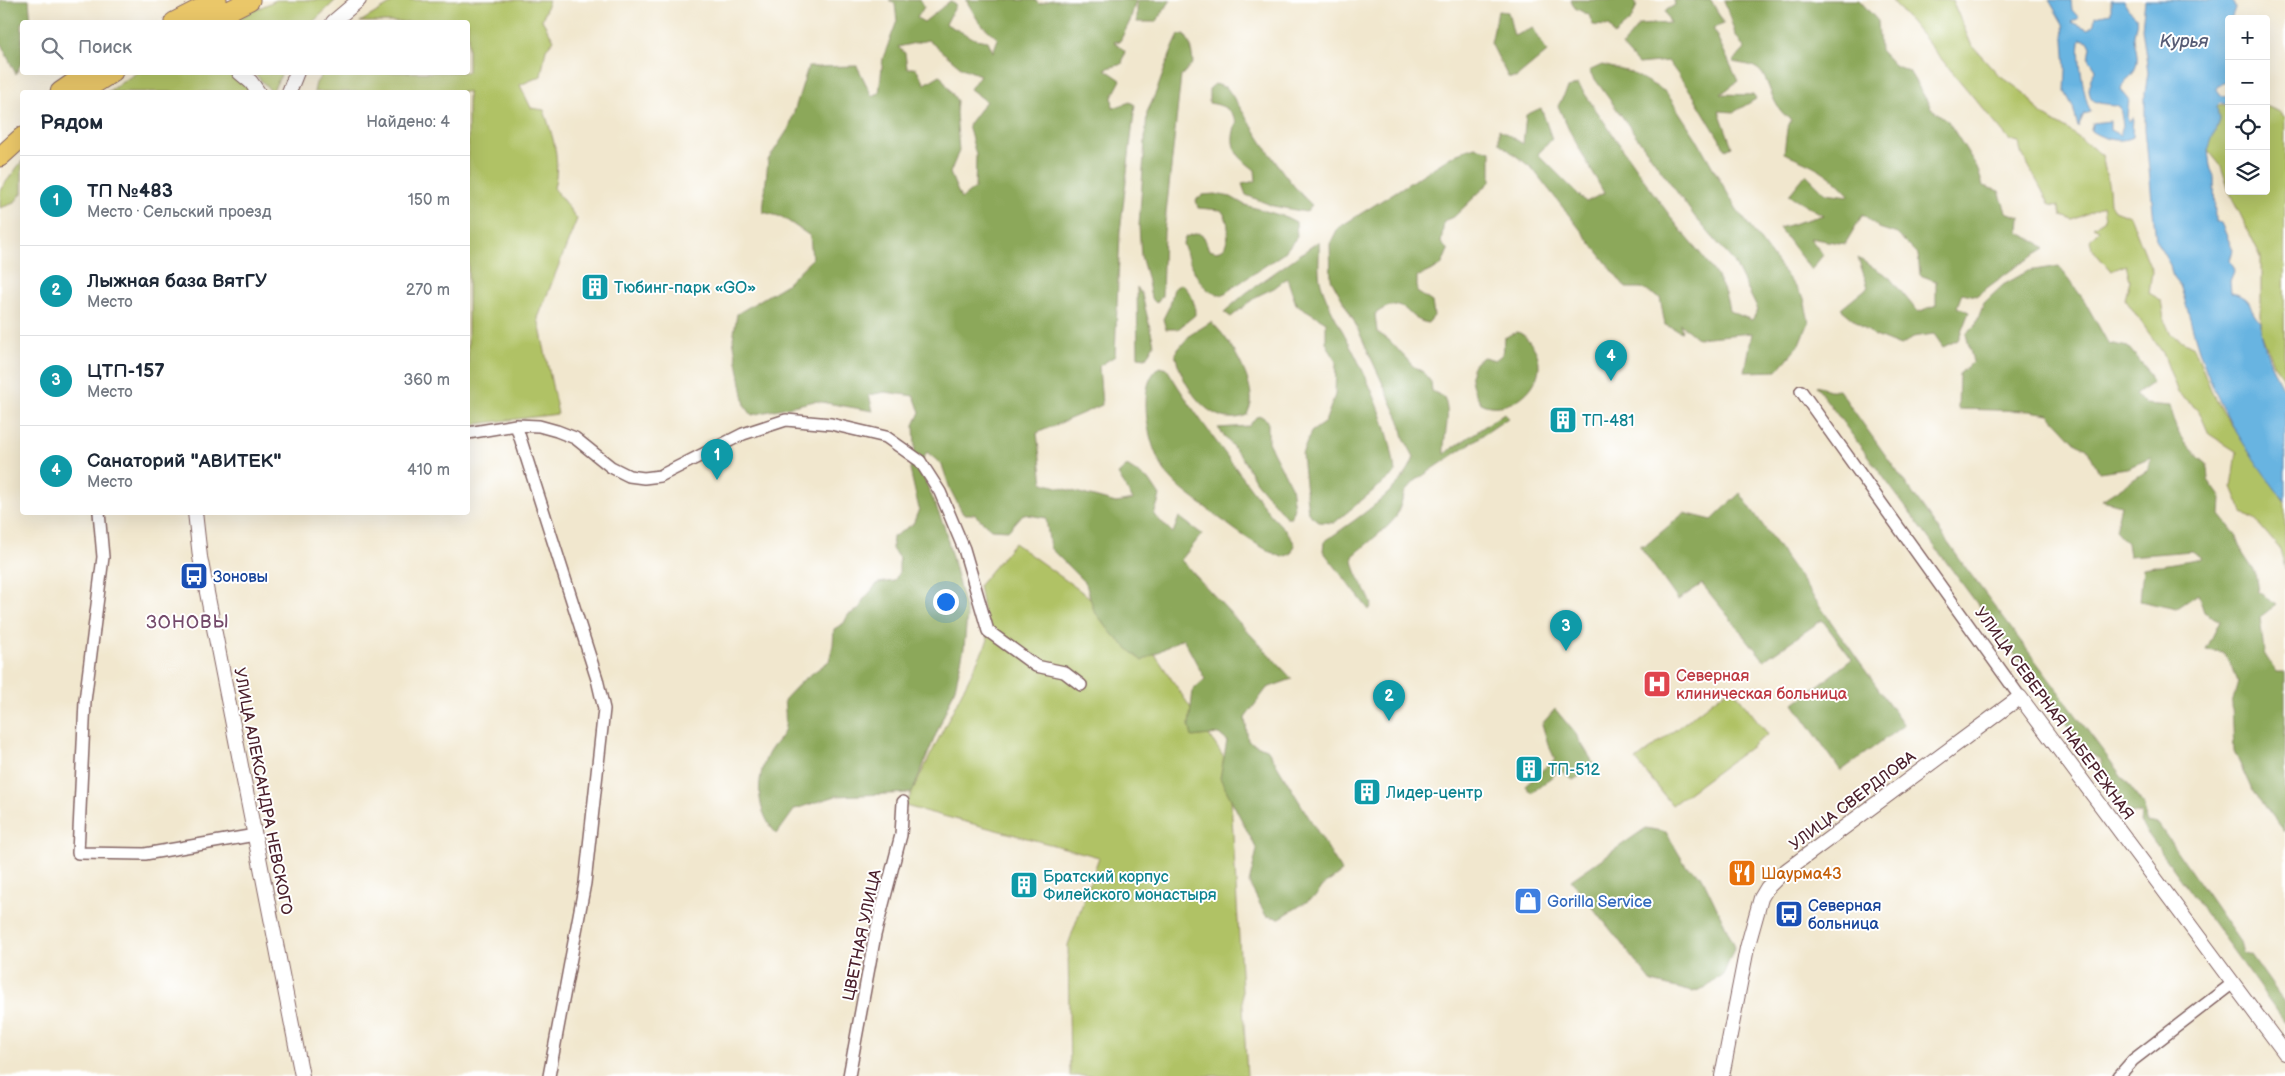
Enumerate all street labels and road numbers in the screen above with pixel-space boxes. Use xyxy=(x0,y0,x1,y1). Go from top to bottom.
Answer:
street label: УЛИЦА СЕВЕРНАЯ НАБЕРЕЖНАЯ xyxy=(1970,604,2137,824)
street label: УЛИЦА АЛЕКСАНДРА НЕВСКОГО xyxy=(229,666,296,917)
street label: УЛИЦА СВЕРДЛОВА xyxy=(1786,747,1920,855)
street label: ЦВЕТНАЯ УЛИЦА xyxy=(839,868,886,1003)

